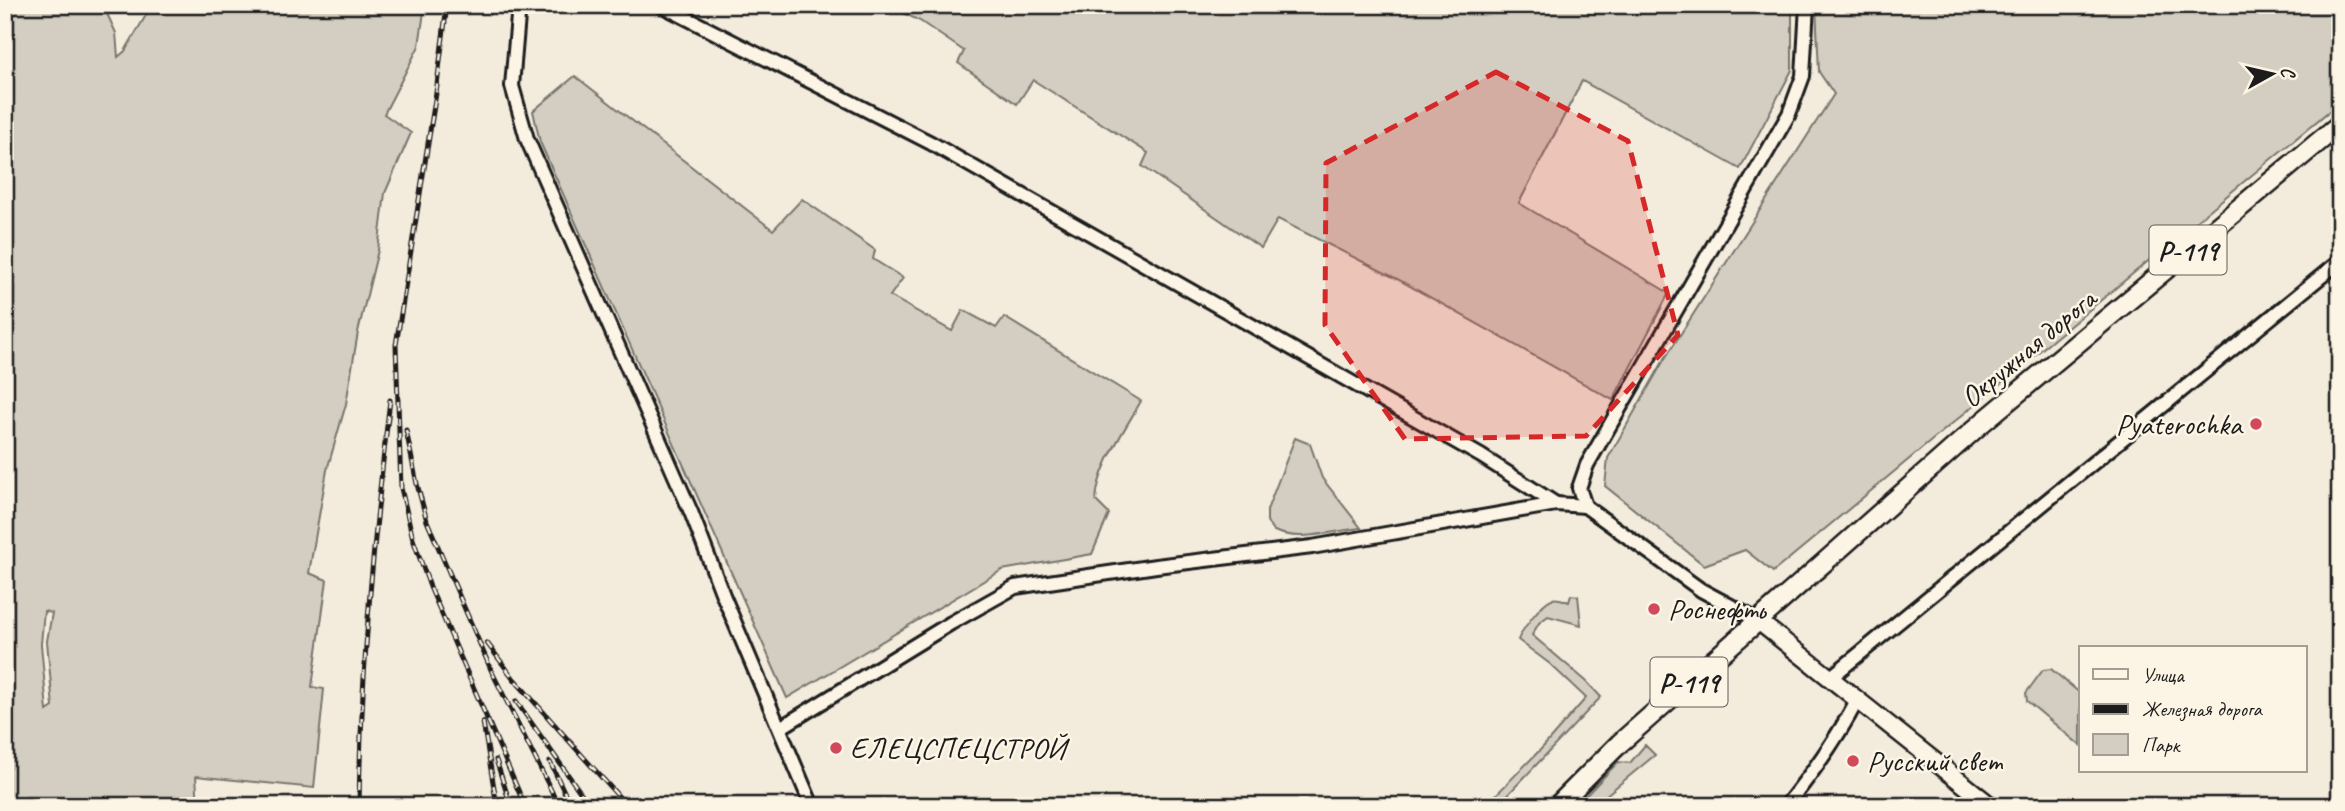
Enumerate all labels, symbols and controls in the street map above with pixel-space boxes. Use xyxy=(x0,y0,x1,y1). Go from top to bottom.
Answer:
north arrow xyxy=(2236,38,2306,108)
text: С xyxy=(2275,65,2301,81)
road number: Р-119 xyxy=(2150,226,2226,274)
street label: Окружная дорога xyxy=(1952,278,2106,416)
place label: Pyaterochka xyxy=(2116,405,2244,443)
marker: Pyaterochka xyxy=(2248,416,2264,432)
place label: Роснефть xyxy=(1668,590,1767,628)
marker: Роснефть xyxy=(1646,601,1662,617)
legend xyxy=(2079,646,2306,772)
road number: Р-119 xyxy=(1650,658,1728,706)
text: Улица xyxy=(2142,662,2185,688)
text: Железная дорога xyxy=(2142,696,2263,722)
place label: ЕЛЕЦСПЕЦСТРОЙ xyxy=(850,729,1071,767)
text: Парк xyxy=(2142,732,2182,758)
marker: ЕЛЕЦСПЕЦСТРОЙ xyxy=(828,740,844,756)
place label: Русский свет xyxy=(1867,742,2004,780)
marker: Русский свет xyxy=(1845,753,1861,769)

